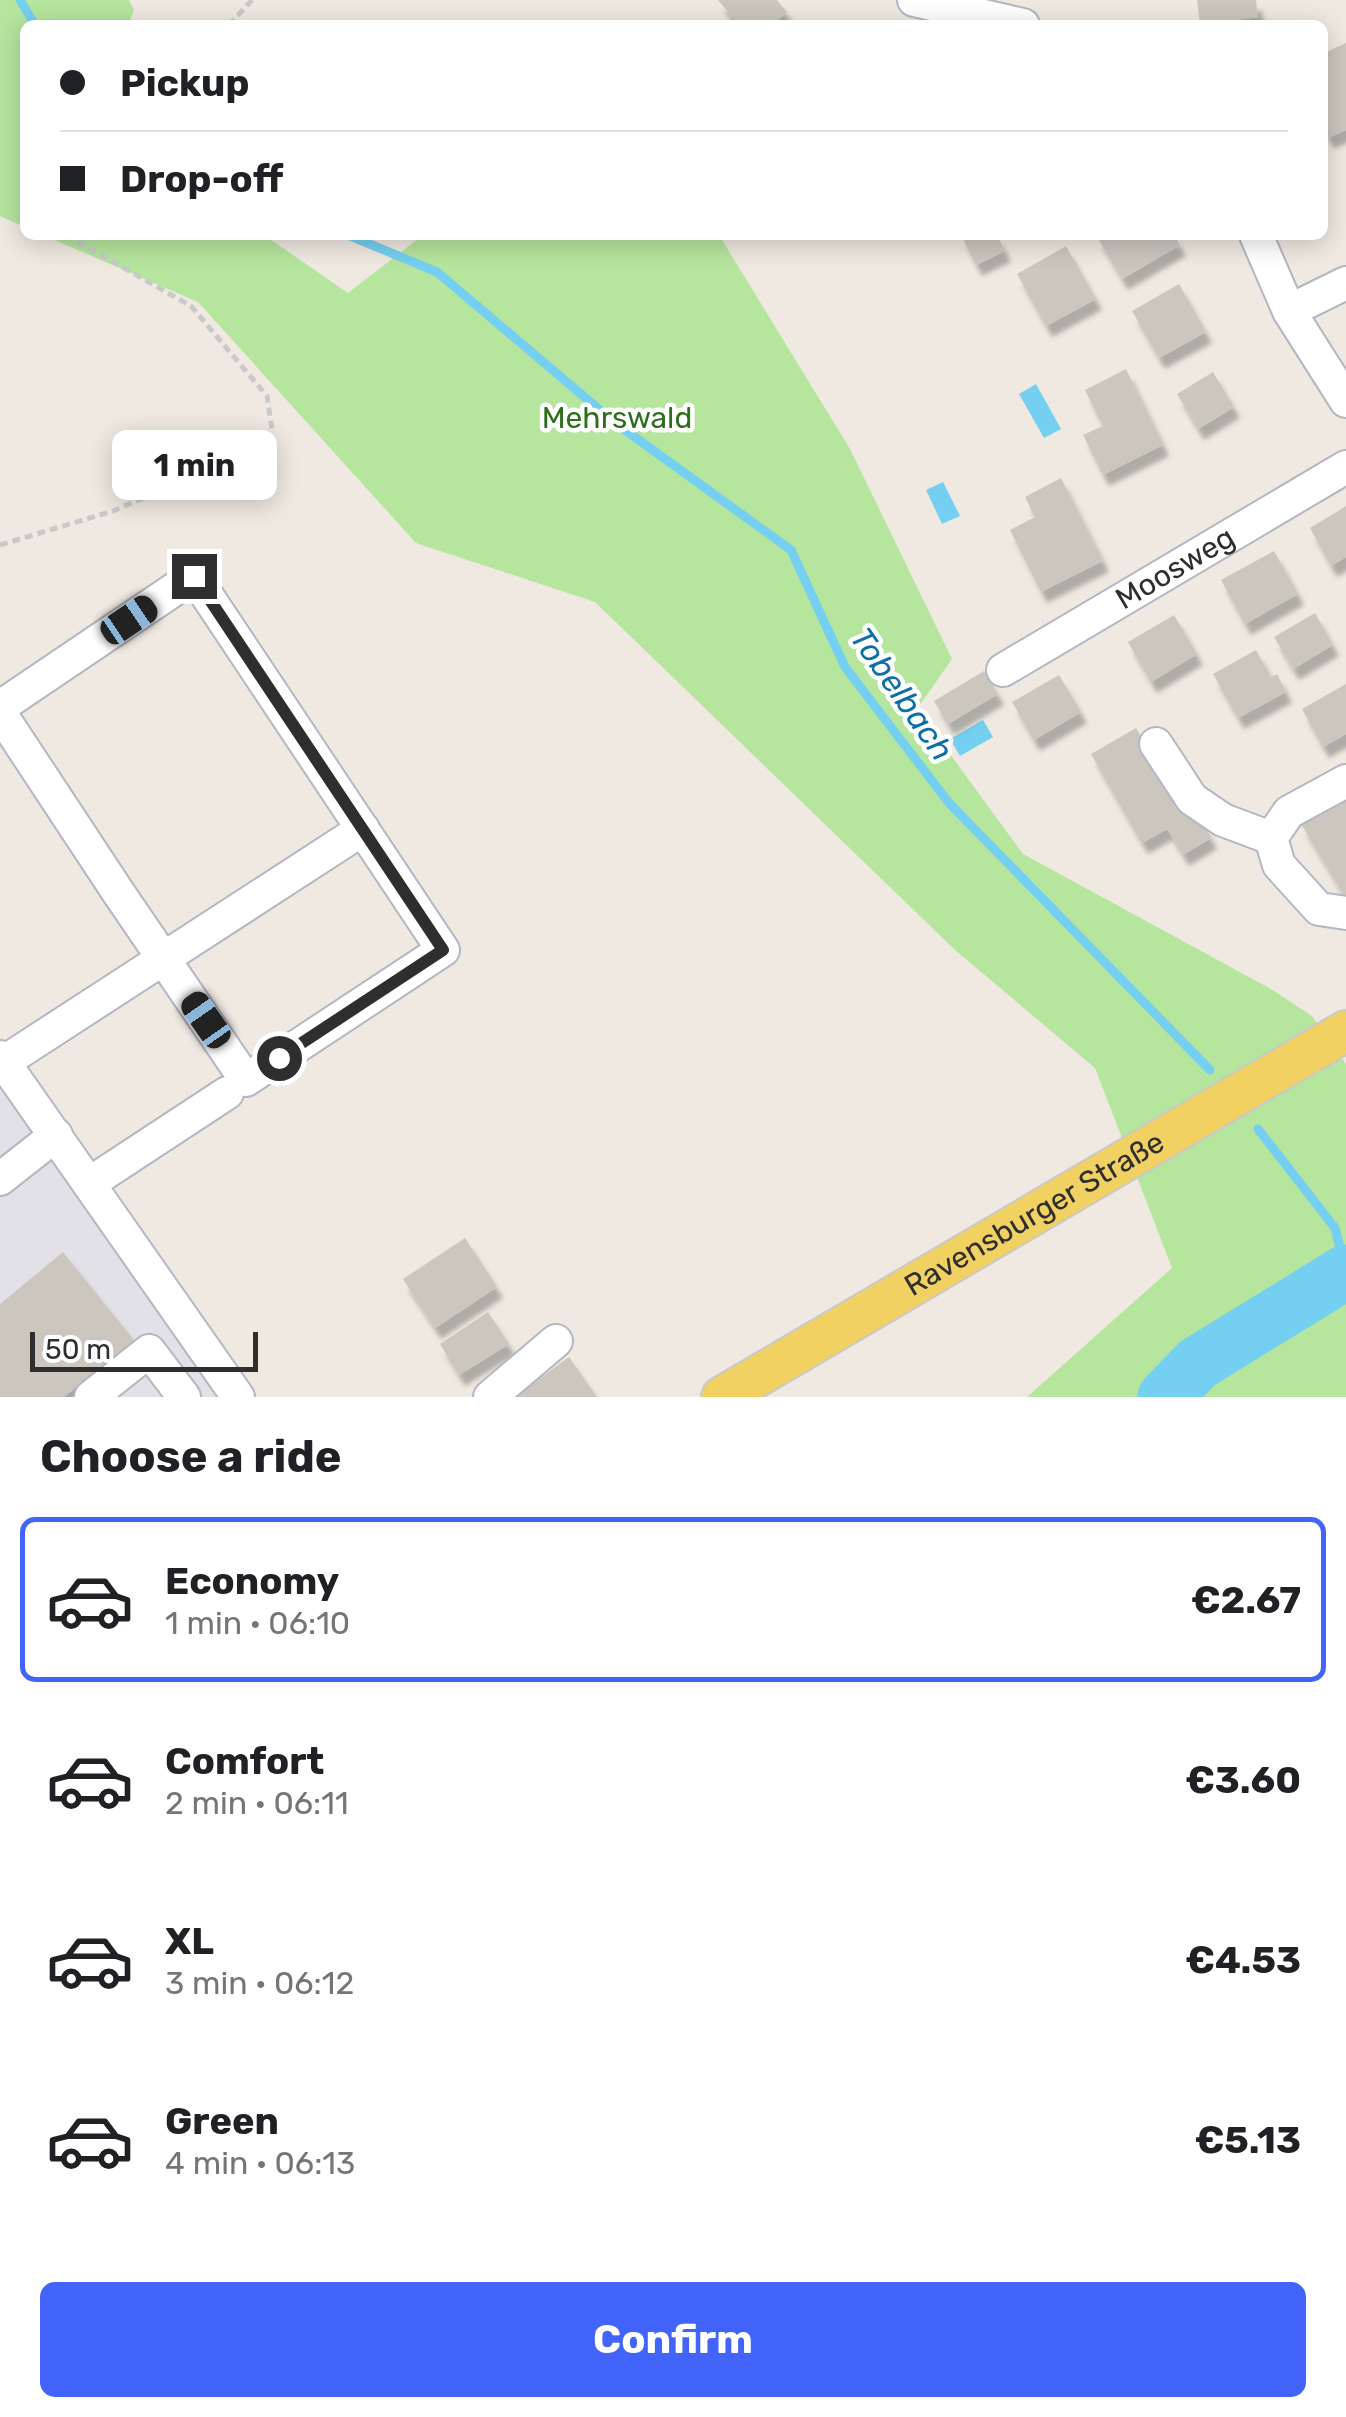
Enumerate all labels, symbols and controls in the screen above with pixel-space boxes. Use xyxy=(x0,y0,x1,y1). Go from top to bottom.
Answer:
text: Pickup xyxy=(120,60,249,106)
text: Drop-off xyxy=(120,156,283,202)
park label: Mehrswald xyxy=(542,400,692,436)
callout: 1 min xyxy=(111,431,276,501)
text: 1 min xyxy=(154,446,235,484)
street label: Moosweg xyxy=(1109,519,1241,617)
route end xyxy=(172,554,217,599)
car xyxy=(96,591,162,649)
water label: Tobelbach xyxy=(842,620,962,768)
car xyxy=(177,987,235,1053)
route start xyxy=(257,1036,302,1081)
street label: Ravensburger Straße xyxy=(898,1124,1170,1304)
scale bar xyxy=(30,1327,258,1372)
text: 50 m xyxy=(45,1333,111,1366)
text: Choose a ride xyxy=(40,1430,342,1483)
icon: car xyxy=(45,1555,135,1645)
text: Economy xyxy=(165,1558,339,1604)
text: €2.67 xyxy=(1191,1577,1301,1623)
text: 1 min · 06:10 xyxy=(165,1604,350,1642)
icon: car xyxy=(45,1735,135,1825)
text: Comfort xyxy=(165,1738,324,1784)
text: €3.60 xyxy=(1185,1757,1301,1803)
text: 2 min · 06:11 xyxy=(165,1784,349,1822)
icon: car xyxy=(45,1915,135,2005)
text: XL xyxy=(165,1918,214,1964)
text: €4.53 xyxy=(1185,1937,1301,1983)
text: 3 min · 06:12 xyxy=(165,1964,354,2002)
icon: car xyxy=(45,2095,135,2185)
text: Green xyxy=(165,2098,279,2144)
text: €5.13 xyxy=(1195,2117,1301,2163)
text: 4 min · 06:13 xyxy=(165,2144,355,2182)
button: Confirm xyxy=(40,2282,1306,2397)

